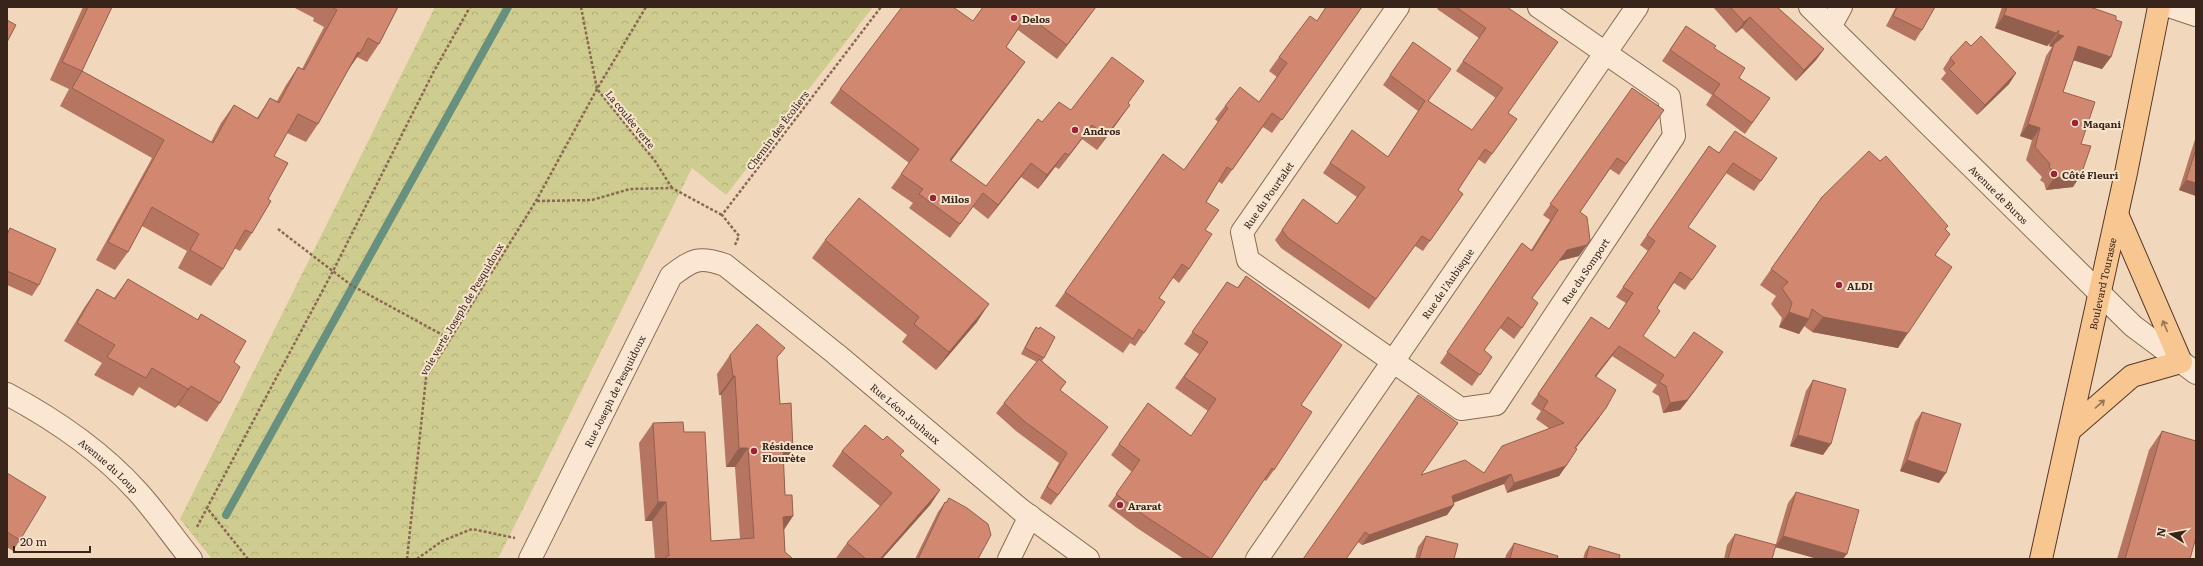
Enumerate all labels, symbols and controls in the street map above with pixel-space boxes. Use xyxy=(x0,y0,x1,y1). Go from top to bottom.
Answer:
place label: Delos xyxy=(1022,11,1050,26)
marker: Delos xyxy=(1009,13,1019,23)
street label: La coulée verte xyxy=(603,87,659,151)
street label: Chemin des Écoliers xyxy=(742,87,812,173)
place label: Maqani xyxy=(2083,116,2121,131)
marker: Maqani xyxy=(2070,118,2080,128)
place label: Andros xyxy=(1083,123,1120,138)
marker: Andros xyxy=(1070,125,1080,135)
street label: Rue du Pourtalet xyxy=(1239,158,1297,232)
street label: Avenue de Buros xyxy=(1966,161,2033,227)
place label: Côté Fleuri xyxy=(2062,167,2119,182)
marker: Côté Fleuri xyxy=(2049,169,2059,179)
place label: Milos xyxy=(941,191,969,206)
marker: Milos xyxy=(928,193,938,203)
street label: Rue du Somport xyxy=(1557,234,1612,307)
street label: Boulevard Tourasse xyxy=(2084,236,2119,331)
street label: voie verte Joseph de Pesquidoux xyxy=(415,240,507,378)
street label: Rue de l'Aubisque xyxy=(1417,245,1477,321)
place label: ALDI xyxy=(1847,278,1873,293)
marker: ALDI xyxy=(1834,280,1844,290)
one-way arrow xyxy=(2161,320,2169,332)
street label: Rue Joseph de Pesquidoux xyxy=(580,332,648,449)
street label: Rue Léon Jouhaux xyxy=(868,379,944,447)
one-way arrow xyxy=(2094,400,2105,409)
street label: Avenue du Loup xyxy=(76,434,143,496)
place label: Résidence Flourète xyxy=(762,438,814,465)
marker: Résidence Flourète xyxy=(749,446,759,456)
place label: Ararat xyxy=(1128,498,1162,513)
marker: Ararat xyxy=(1115,500,1125,510)
north arrow xyxy=(2151,514,2191,554)
text: N xyxy=(2151,526,2169,538)
scale bar xyxy=(14,528,90,554)
text: 20 m xyxy=(20,532,47,550)

